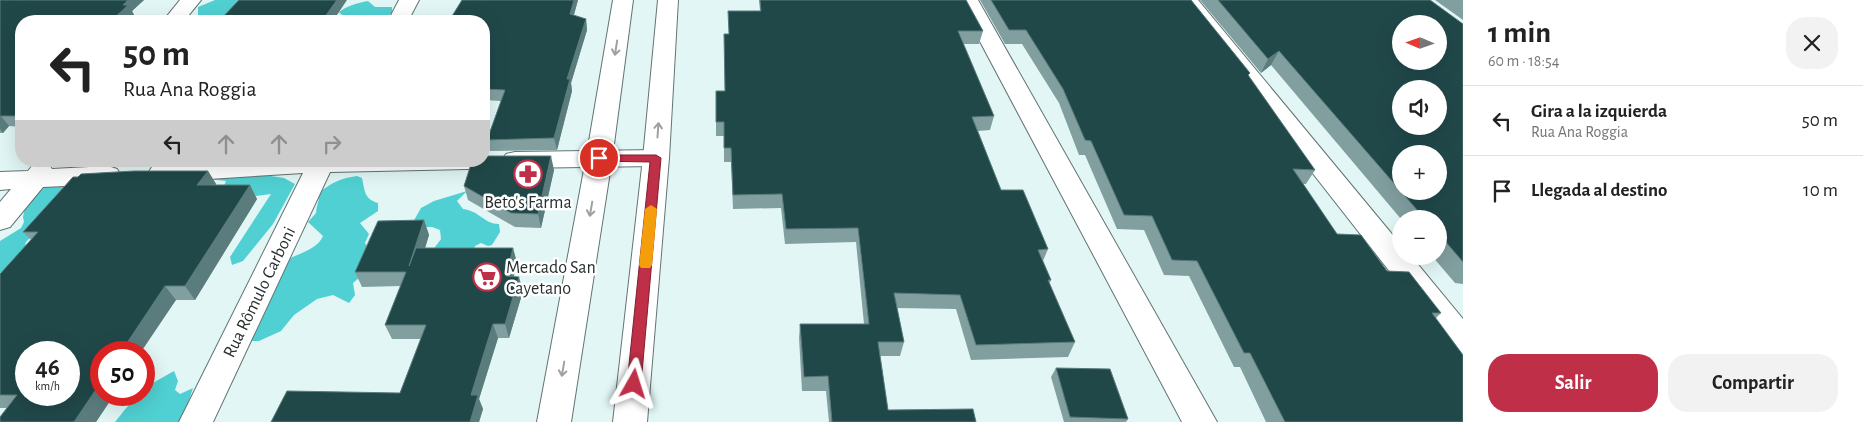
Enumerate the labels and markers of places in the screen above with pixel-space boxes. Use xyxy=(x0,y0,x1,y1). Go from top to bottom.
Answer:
pin xyxy=(578,137,620,179)
pharmacy icon: Beto's Farma xyxy=(513,159,543,189)
place label: Beto's Farma xyxy=(484,194,572,212)
place label: Mercado San Cayetano xyxy=(506,259,596,298)
supermarket icon: Mercado San Cayetano xyxy=(472,262,502,292)

